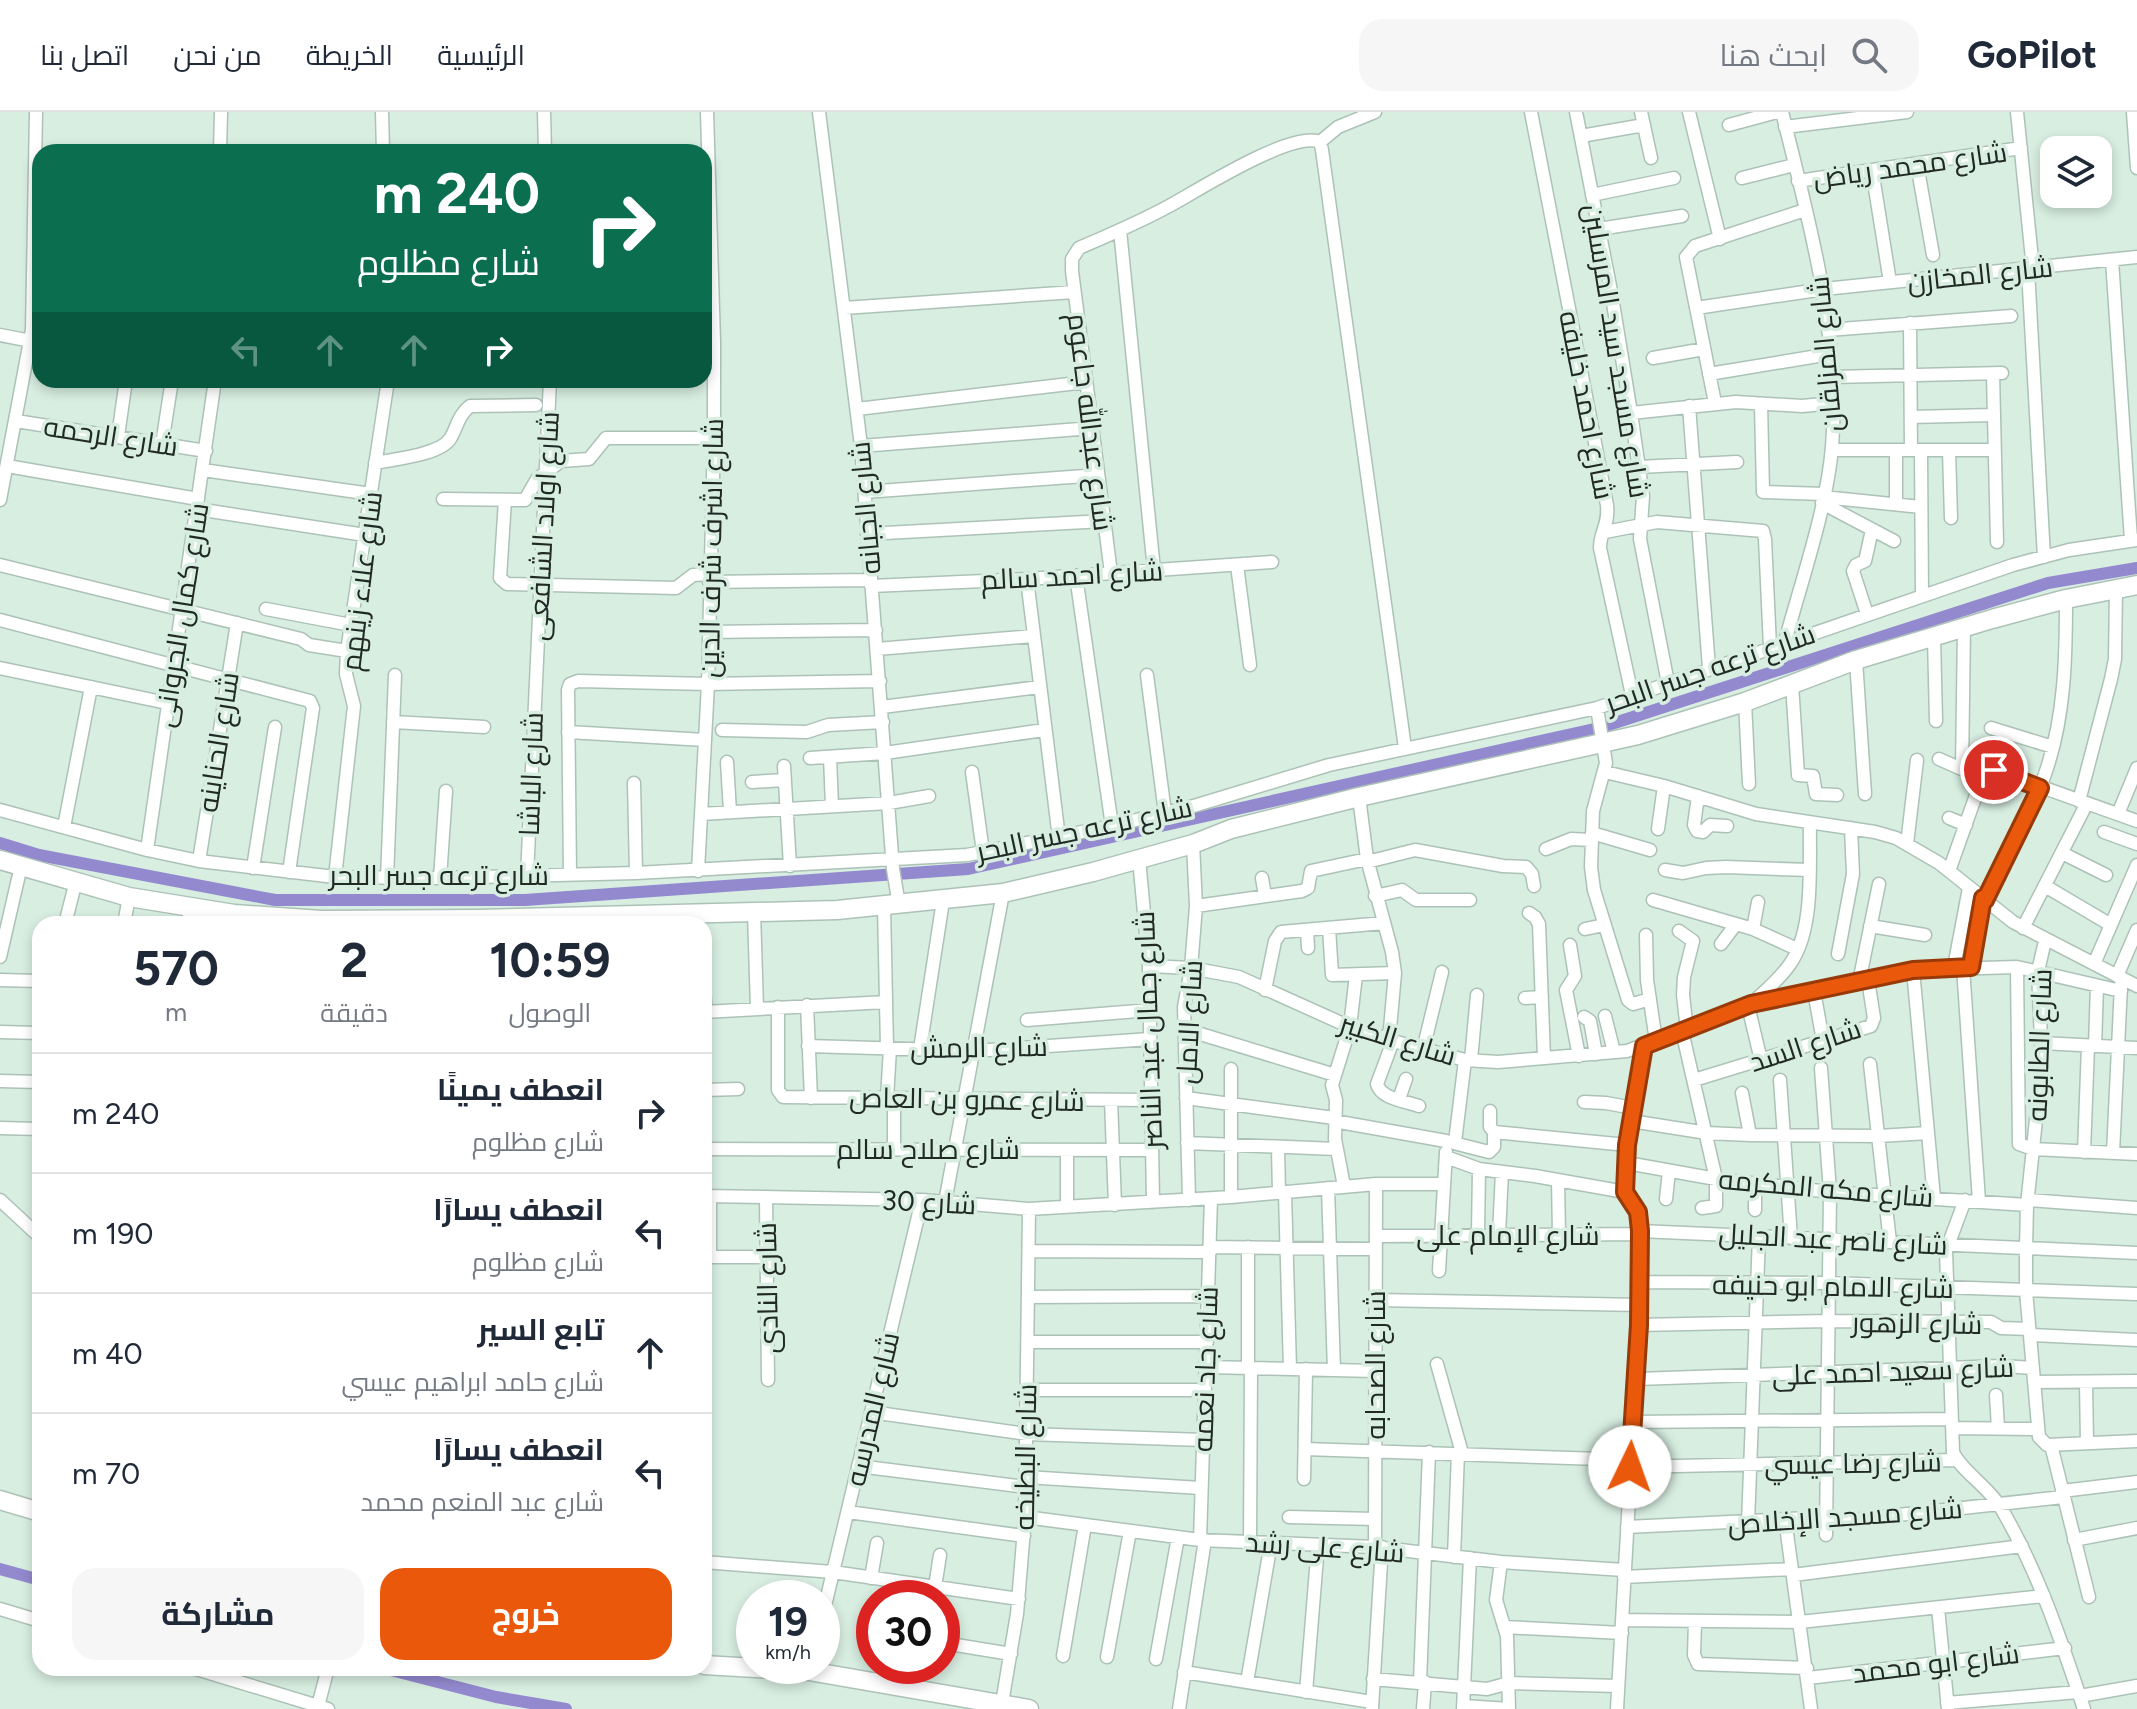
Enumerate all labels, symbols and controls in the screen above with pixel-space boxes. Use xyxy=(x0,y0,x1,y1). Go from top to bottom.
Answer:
search box xyxy=(1359,19,1919,91)
text: GoPilot xyxy=(1967,32,2097,78)
icon: search xyxy=(1847,33,1891,77)
text: ابحث هنا xyxy=(1719,37,1827,74)
text: اتصل بنا xyxy=(40,38,129,72)
text: من نحن xyxy=(173,38,262,72)
text: الخريطة xyxy=(306,38,393,72)
text: الرئيسية xyxy=(437,38,525,72)
street label: شارع محمد رياض xyxy=(1811,135,2009,197)
map controls xyxy=(2040,136,2112,208)
button: layers xyxy=(2040,136,2112,208)
text: 240 m xyxy=(374,160,540,227)
icon: right xyxy=(568,176,672,280)
street label: شارع مسجد سيد المرسلين xyxy=(1575,201,1657,501)
text: شارع مظلوم xyxy=(357,241,540,284)
street label: شارع المخازن xyxy=(1905,249,2055,301)
street label: شارع المزلقان xyxy=(1801,275,1851,433)
street label: شارع احمد خليفه xyxy=(1550,308,1622,503)
street label: شارع عبدالله جاعوم xyxy=(1058,311,1122,533)
icon: left xyxy=(224,328,268,372)
icon: ahead xyxy=(308,328,352,372)
icon: ahead xyxy=(392,328,436,372)
icon: right xyxy=(476,328,520,372)
street label: شارع الرحمه xyxy=(41,409,181,465)
street label: شارع اولاد الشافعى xyxy=(520,410,568,642)
street label: شارع اشرف شرف الدين xyxy=(692,418,732,678)
street label: شارع الجبانه xyxy=(842,440,890,576)
street label: شارع علاء زينهم xyxy=(333,489,392,673)
street label: شارع كمال الجروانى xyxy=(146,500,218,730)
street label: شارع احمد سالم xyxy=(980,553,1164,600)
street label: شارع ترعه جسر البحر xyxy=(1599,616,1820,722)
street label: شارع الحناينه xyxy=(190,669,248,815)
street label: شارع الباشا xyxy=(512,711,552,837)
pin xyxy=(1960,736,2028,804)
icon: arrive xyxy=(1972,748,2016,792)
street label: شارع ترعه جسر البحر xyxy=(971,790,1196,871)
street label: شارع ترعه جسر البحر xyxy=(327,858,549,894)
street label: شارع جمال عبد الناصر xyxy=(1127,910,1171,1152)
text: 2 xyxy=(340,931,368,989)
text: 10:59 xyxy=(489,931,611,989)
text: 570 xyxy=(133,939,219,997)
street label: شارع الامل xyxy=(1169,959,1211,1085)
street label: شارع الطابونه xyxy=(2019,968,2061,1122)
text: m xyxy=(165,996,187,1028)
text: دقيقة xyxy=(320,997,388,1029)
text: الوصول xyxy=(509,997,591,1029)
street label: شارع الكبير xyxy=(1333,1005,1460,1075)
street label: شارع السد xyxy=(1745,1011,1866,1081)
street label: شارع الرمش xyxy=(910,1029,1048,1067)
text: انعطف يمينًا xyxy=(437,1071,604,1108)
street label: شارع عمرو بن العاص xyxy=(849,1080,1085,1120)
icon: right xyxy=(628,1091,672,1135)
text: 240 m xyxy=(72,1095,160,1132)
text: شارع مظلوم xyxy=(472,1126,604,1158)
street label: شارع صلاح سالم xyxy=(836,1132,1020,1169)
street label: شارع مكه المكرمه xyxy=(1717,1162,1935,1216)
street label: شارع 30 xyxy=(881,1183,977,1223)
text: انعطف يسارًا xyxy=(433,1191,604,1228)
icon: left xyxy=(628,1211,672,1255)
text: 190 m xyxy=(72,1215,154,1252)
street label: شارع ناصر عبد الجليل xyxy=(1717,1216,1948,1264)
street label: شارع الإمام على xyxy=(1416,1218,1600,1255)
street label: شارع النادى xyxy=(749,1222,787,1354)
text: شارع مظلوم xyxy=(472,1246,604,1278)
street label: شارع الامام ابو حنيفه xyxy=(1712,1267,1954,1308)
street label: شارع جاد نعمه xyxy=(1185,1286,1227,1452)
street label: شارع الصحابه xyxy=(1358,1290,1394,1440)
street label: شارع الزهور xyxy=(1849,1305,1983,1343)
text: تابع السير xyxy=(478,1311,604,1348)
street label: شارع المدرسه xyxy=(838,1329,908,1490)
icon: ahead xyxy=(628,1331,672,1375)
text: 40 m xyxy=(72,1335,143,1372)
street label: شارع سعيد احمد على xyxy=(1771,1350,2015,1394)
text: شارع حامد ابراهيم عيسي xyxy=(342,1366,604,1398)
street label: شارع البطيخه xyxy=(1007,1383,1045,1531)
position arrow xyxy=(1588,1425,1672,1509)
text: انعطف يسارًا xyxy=(433,1431,604,1468)
street label: شارع رضا عيسي xyxy=(1764,1444,1942,1486)
icon: left xyxy=(628,1451,672,1495)
text: 70 m xyxy=(72,1455,140,1492)
text: شارع عبد المنعم محمد xyxy=(361,1486,604,1518)
street label: شارع مسجد الإخلاص xyxy=(1726,1491,1964,1543)
street label: شارع على رشد xyxy=(1244,1524,1406,1572)
button: مشاركة xyxy=(72,1568,364,1660)
button: خروج xyxy=(380,1568,672,1660)
speed limit sign: 30 xyxy=(856,1580,960,1684)
text: 19 xyxy=(768,1598,808,1646)
street label: شارع ابو محمد xyxy=(1851,1636,2022,1692)
text: km/h xyxy=(765,1640,811,1664)

